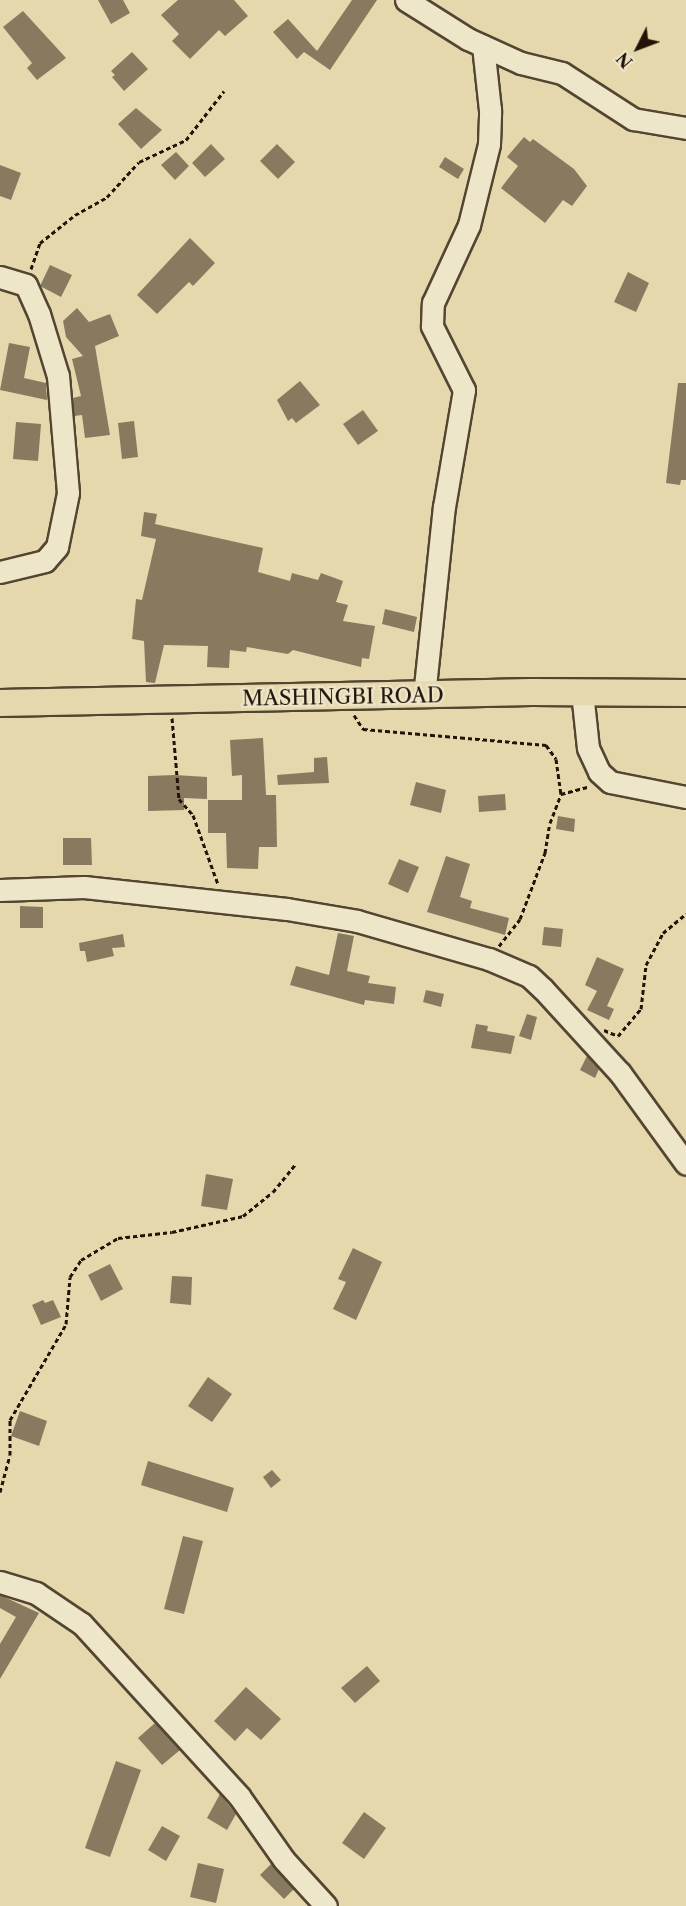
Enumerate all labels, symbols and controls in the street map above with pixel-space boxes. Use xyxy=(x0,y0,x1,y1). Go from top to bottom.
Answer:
north arrow xyxy=(608,18,668,78)
text: N xyxy=(613,48,637,72)
street label: MASHINGBI ROAD xyxy=(242,683,444,711)

